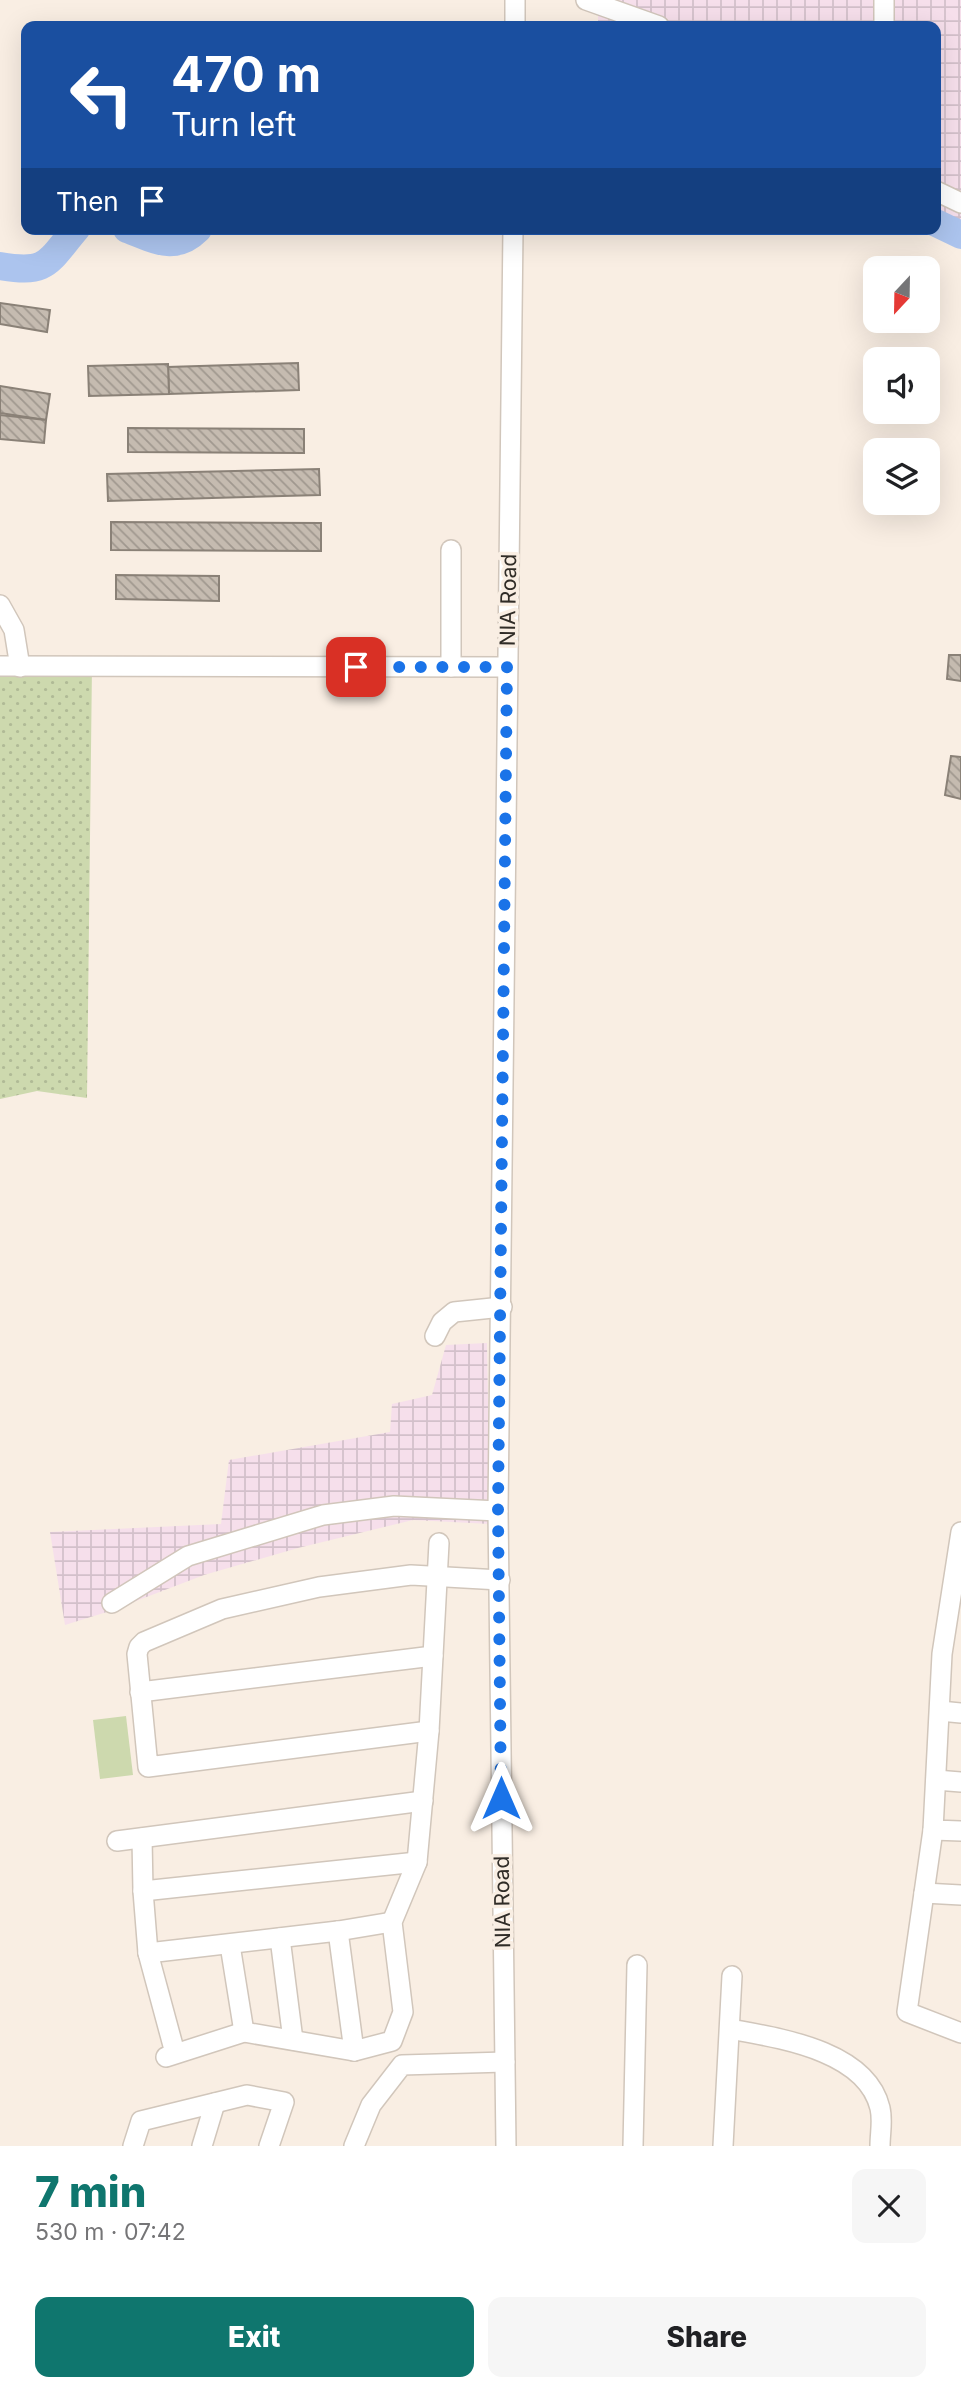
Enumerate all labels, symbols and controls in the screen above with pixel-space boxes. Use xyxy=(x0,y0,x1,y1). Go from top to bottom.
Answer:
text: 470 m xyxy=(171,45,321,104)
icon: left xyxy=(56,49,147,140)
text: Turn left xyxy=(171,105,296,144)
icon: arrive xyxy=(133,182,171,220)
text: Then xyxy=(56,186,119,217)
north arrow xyxy=(863,256,940,332)
map controls xyxy=(863,256,940,515)
button: sound xyxy=(863,347,940,424)
button: layers xyxy=(863,438,940,515)
street label: NIA Road xyxy=(495,554,521,646)
pin xyxy=(326,637,386,697)
icon: arrive xyxy=(337,648,375,686)
position arrow xyxy=(464,1761,538,1835)
street label: NIA Road xyxy=(489,1856,515,1948)
text: 7 min xyxy=(35,2166,146,2217)
button: close xyxy=(852,2169,926,2243)
text: 530 m · 07:42 xyxy=(35,2218,186,2246)
button: Exit xyxy=(35,2297,474,2377)
button: Share xyxy=(488,2297,926,2377)

